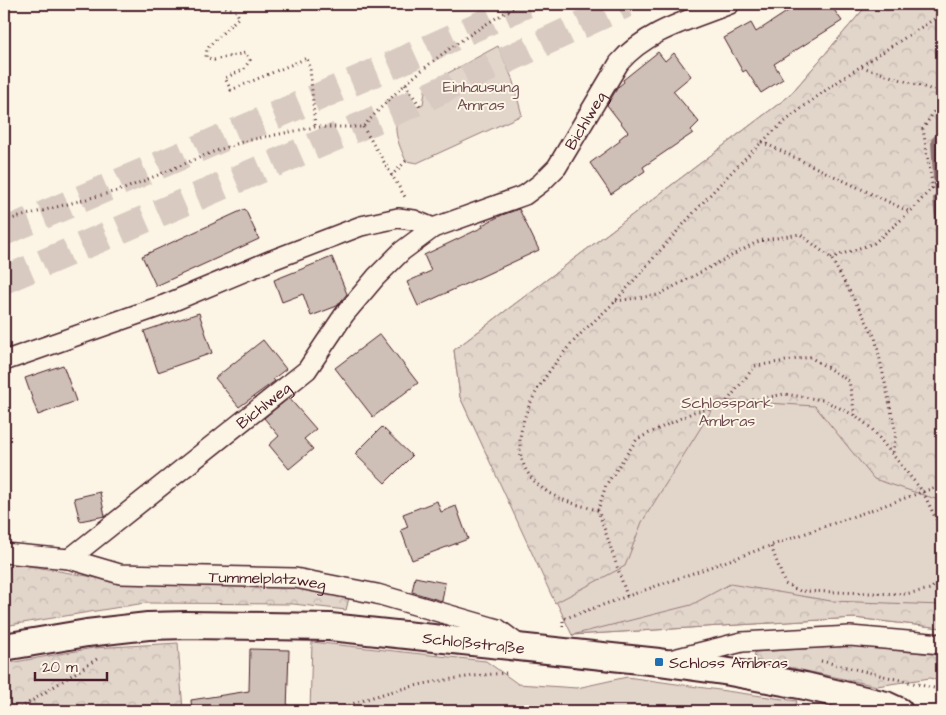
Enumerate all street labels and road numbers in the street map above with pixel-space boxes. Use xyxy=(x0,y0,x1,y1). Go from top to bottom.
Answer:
street label: Bichlweg xyxy=(560,88,612,154)
street label: Bichlweg xyxy=(232,377,296,434)
street label: Tummelplatzweg xyxy=(208,566,328,597)
street label: Schloßstraße xyxy=(421,627,526,660)

